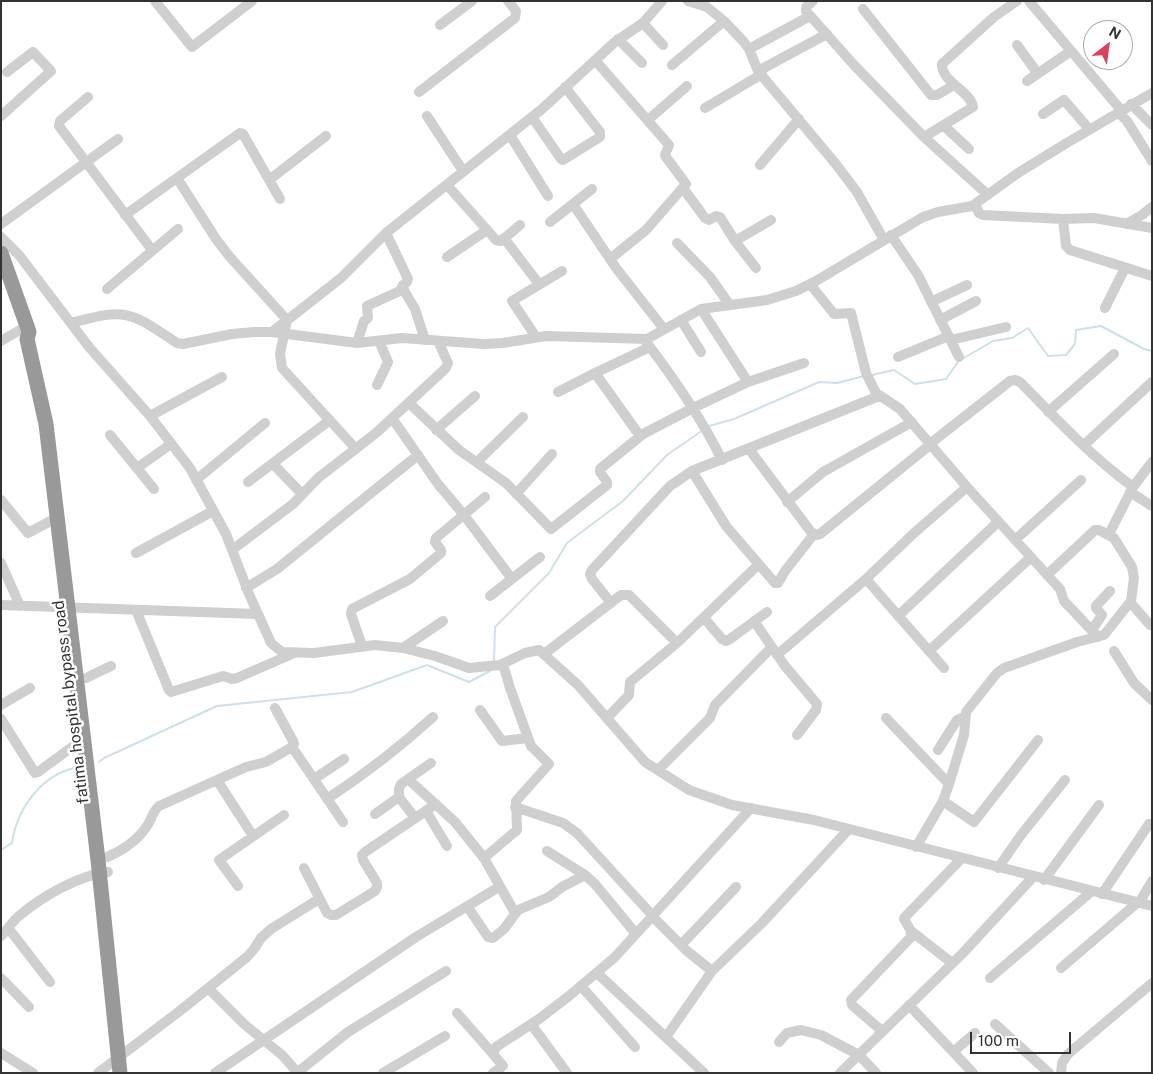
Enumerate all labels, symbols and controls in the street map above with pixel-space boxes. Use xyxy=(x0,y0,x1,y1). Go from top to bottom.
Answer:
north arrow xyxy=(1083,20,1133,70)
text: N xyxy=(1106,23,1124,43)
street label: fatima hospital bypass road xyxy=(49,599,93,805)
scale bar xyxy=(973,1022,1074,1054)
text: 100 m xyxy=(978,1032,1019,1049)

